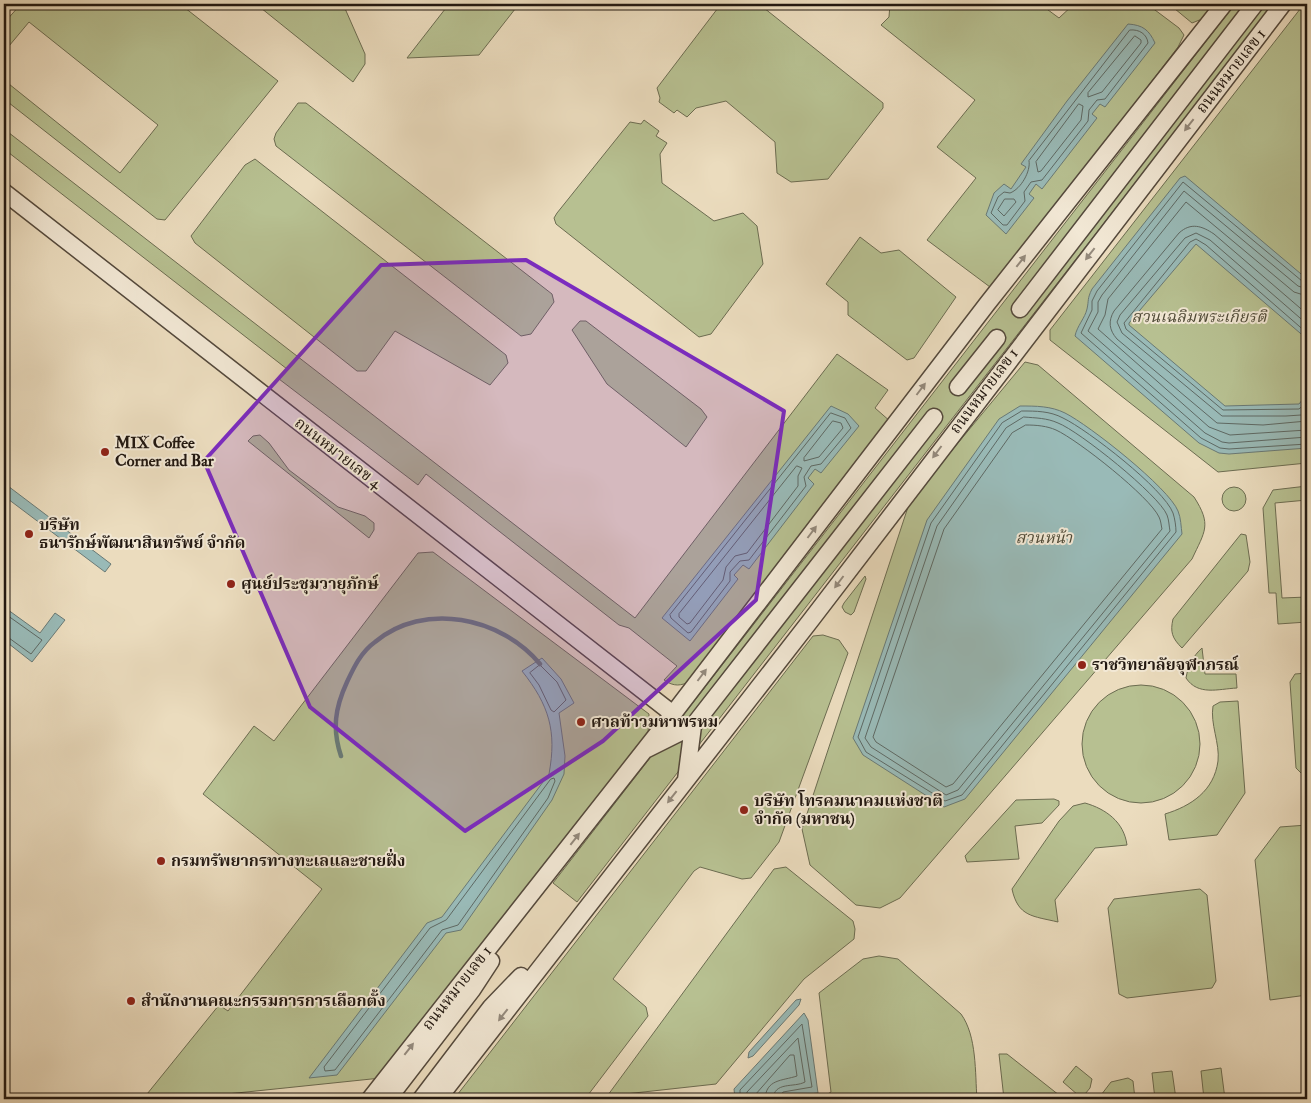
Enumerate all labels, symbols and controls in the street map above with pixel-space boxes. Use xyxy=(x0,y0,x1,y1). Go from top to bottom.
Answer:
street label: ถนนหมายเลข 1 xyxy=(1192,25,1270,117)
one-way arrow xyxy=(1184,119,1194,132)
one-way arrow xyxy=(1084,247,1095,260)
one-way arrow xyxy=(1015,255,1026,268)
park label: สวนเฉลิมพระเกียรติ xyxy=(1132,307,1268,327)
street label: ถนนหมายเลข 1 xyxy=(945,344,1023,438)
one-way arrow xyxy=(916,383,927,396)
street label: ถนนหมายเลข 4 xyxy=(291,413,387,494)
place label: MIX Coffee Corner and Bar xyxy=(114,433,215,471)
one-way arrow xyxy=(932,445,943,458)
marker: MIX Coffee Corner and Bar xyxy=(99,446,111,458)
place label: บริษัท ธนารักษ์พัฒนาสินทรัพย์ จำกัด xyxy=(39,515,245,553)
one-way arrow xyxy=(806,526,817,539)
marker: บริษัท ธนารักษ์พัฒนาสินทรัพย์ จำกัด xyxy=(23,528,35,540)
park label: สวนหน้า xyxy=(1016,528,1073,548)
place label: ศูนย์ประชุมวายุภักษ์ xyxy=(241,574,379,595)
one-way arrow xyxy=(834,575,844,589)
marker: ศูนย์ประชุมวายุภักษ์ xyxy=(225,578,237,590)
place label: ราชวิทยาลัยจุฬาภรณ์ xyxy=(1092,655,1239,676)
marker: ราชวิทยาลัยจุฬาภรณ์ xyxy=(1076,659,1088,671)
one-way arrow xyxy=(697,668,707,682)
place label: ศาลท้าวมหาพรหม xyxy=(591,712,718,732)
marker: ศาลท้าวมหาพรหม xyxy=(575,716,587,728)
one-way arrow xyxy=(667,790,678,803)
place label: บริษัท โทรคมนาคมแห่งชาติ จำกัด (มหาชน) xyxy=(754,790,943,829)
marker: บริษัท โทรคมนาคมแห่งชาติ จำกัด (มหาชน) xyxy=(738,804,750,816)
one-way arrow xyxy=(569,832,580,845)
place label: กรมทรัพยากรทางทะเลและชายฝั่ง xyxy=(171,849,406,871)
marker: กรมทรัพยากรทางทะเลและชายฝั่ง xyxy=(155,855,167,867)
street label: ถนนหมายเลข 1 xyxy=(418,942,496,1034)
place label: สำนักงานคณะกรรมการการเลือกตั้ง xyxy=(141,989,386,1011)
marker: สำนักงานคณะกรรมการการเลือกตั้ง xyxy=(125,995,137,1007)
one-way arrow xyxy=(497,1008,508,1021)
one-way arrow xyxy=(404,1043,415,1056)

